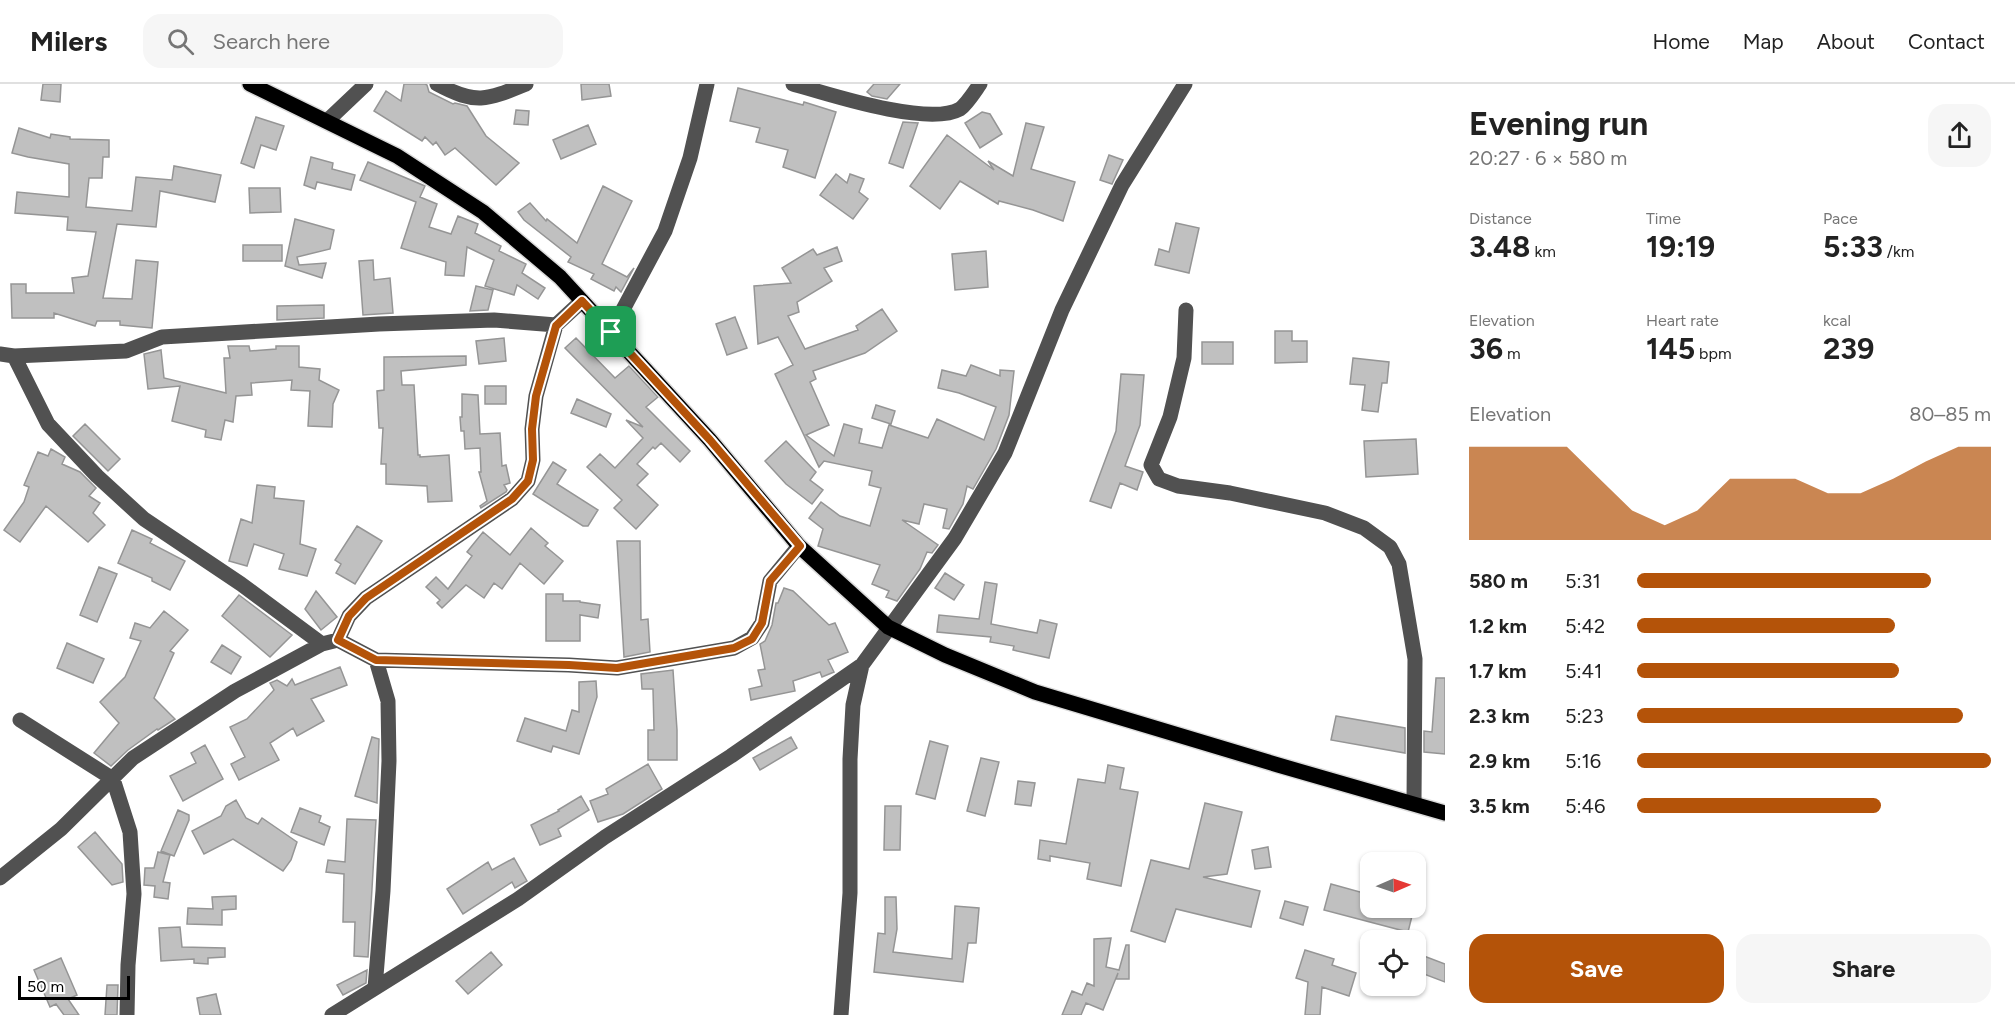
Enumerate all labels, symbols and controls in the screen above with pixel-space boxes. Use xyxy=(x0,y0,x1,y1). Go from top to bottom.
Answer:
search box xyxy=(143,14,563,68)
text: Milers xyxy=(30,24,107,58)
icon: search xyxy=(164,25,197,58)
text: Search here xyxy=(212,28,330,55)
text: Home xyxy=(1653,29,1710,54)
text: Map xyxy=(1743,29,1784,54)
text: About xyxy=(1817,29,1875,54)
text: Contact xyxy=(1908,29,1985,54)
text: Evening run xyxy=(1469,104,1648,143)
button: share xyxy=(1928,104,1991,167)
text: 20:27 · 6 × 580 m xyxy=(1469,146,1627,170)
text: Distance xyxy=(1469,209,1532,228)
text: Time xyxy=(1646,209,1681,228)
text: Pace xyxy=(1823,209,1858,228)
text: 3.48 xyxy=(1469,228,1530,265)
text: 19:19 xyxy=(1646,228,1715,265)
text: 5:33 xyxy=(1823,228,1883,265)
text: km xyxy=(1530,242,1556,261)
text: /km xyxy=(1883,242,1914,261)
pin xyxy=(585,306,636,357)
text: Elevation xyxy=(1469,311,1535,330)
text: Heart rate xyxy=(1646,311,1719,330)
text: kcal xyxy=(1823,311,1851,330)
icon: arrive xyxy=(594,315,627,348)
text: 36 xyxy=(1469,330,1503,367)
text: 145 xyxy=(1646,330,1695,367)
text: 239 xyxy=(1823,330,1874,367)
text: m xyxy=(1503,344,1521,363)
text: bpm xyxy=(1695,344,1732,363)
text: Elevation xyxy=(1469,402,1551,426)
text: 80–85 m xyxy=(1909,402,1991,426)
text: 580 m xyxy=(1469,569,1528,593)
text: 5:31 xyxy=(1565,569,1601,593)
text: 1.2 km xyxy=(1469,614,1527,638)
text: 5:42 xyxy=(1565,614,1605,638)
text: 1.7 km xyxy=(1469,659,1526,683)
text: 5:41 xyxy=(1565,659,1602,683)
text: 2.3 km xyxy=(1469,704,1530,728)
text: 5:23 xyxy=(1565,704,1604,728)
text: 2.9 km xyxy=(1469,749,1530,773)
text: 5:16 xyxy=(1565,749,1601,773)
text: 3.5 km xyxy=(1469,794,1530,818)
text: 5:46 xyxy=(1565,794,1605,818)
north arrow xyxy=(1360,852,1426,918)
map controls xyxy=(1360,852,1426,996)
button: locate xyxy=(1360,930,1426,996)
button: Save xyxy=(1469,934,1724,1003)
button: Share xyxy=(1736,934,1991,1003)
scale bar xyxy=(18,973,130,1000)
text: 50 m xyxy=(27,977,64,996)

